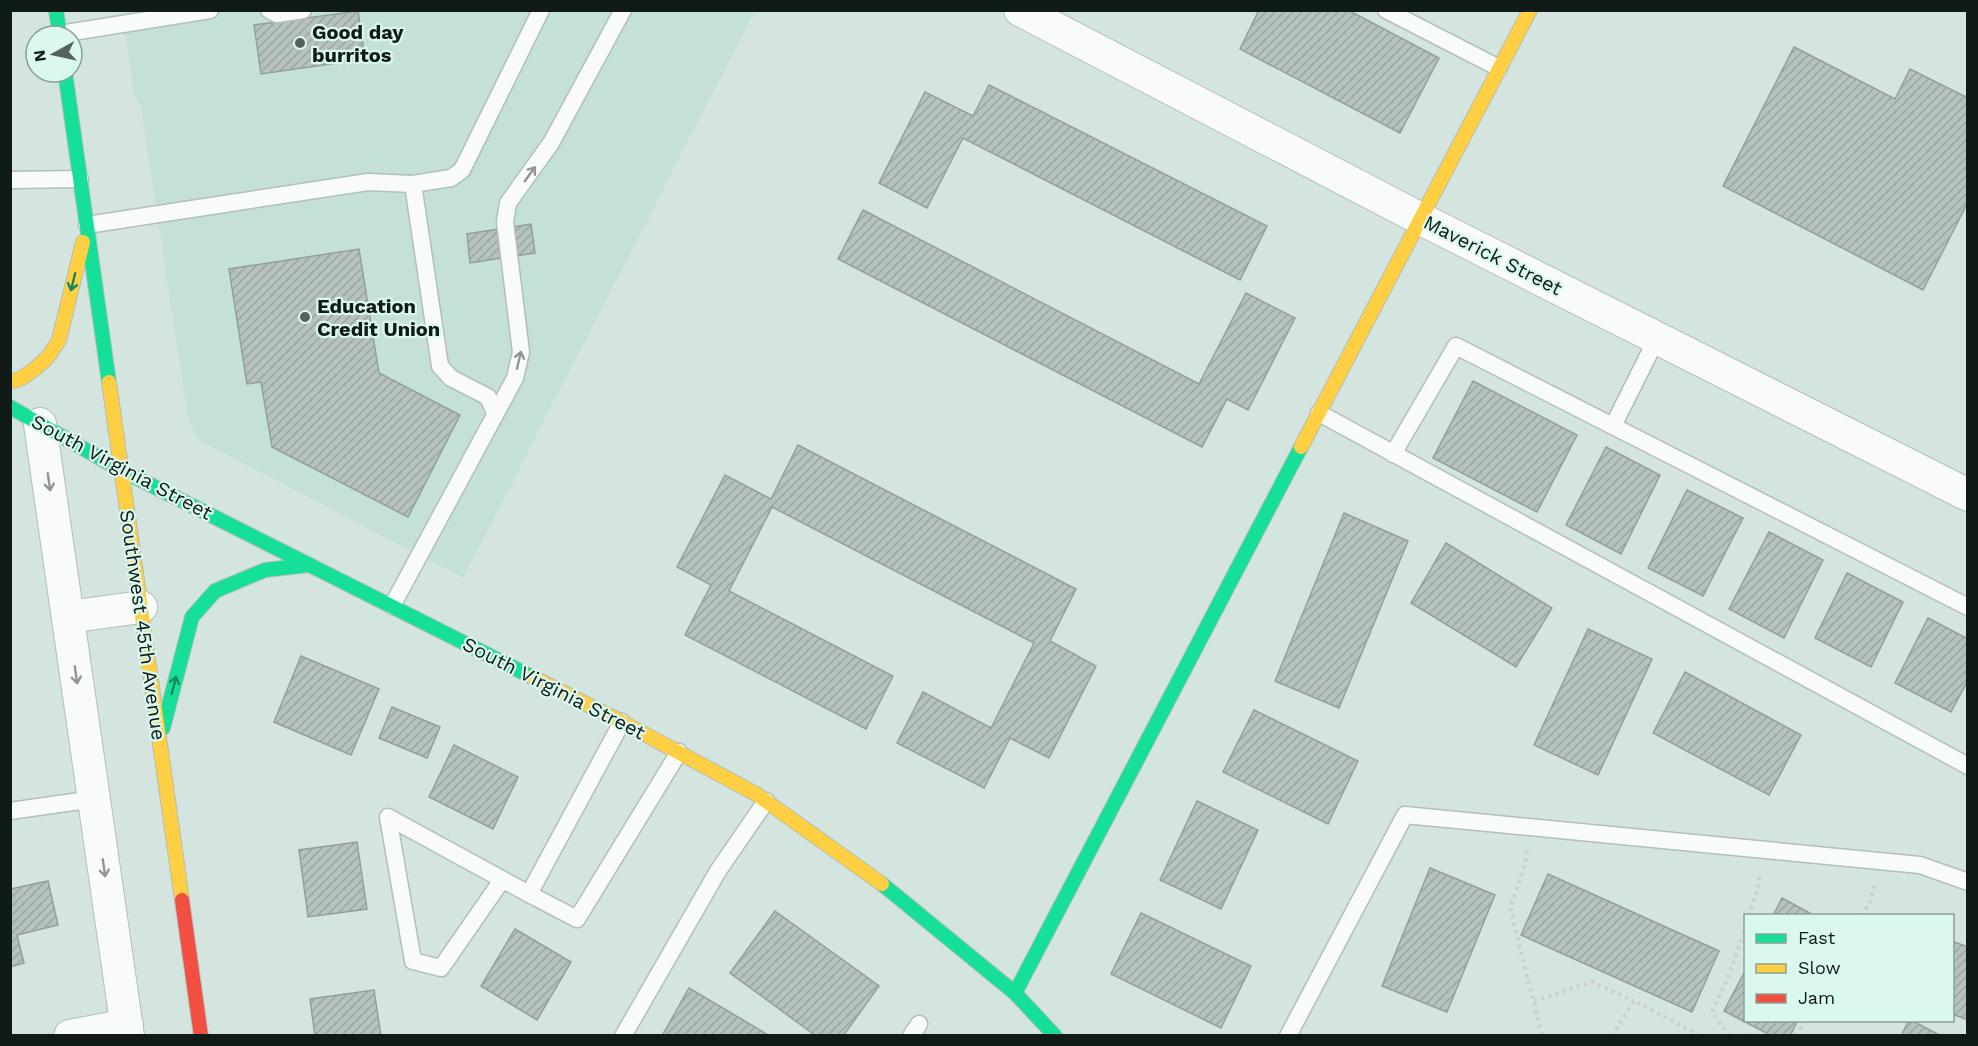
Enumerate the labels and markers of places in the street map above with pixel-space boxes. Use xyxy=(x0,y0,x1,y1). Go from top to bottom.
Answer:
place label: Good day burritos xyxy=(312,20,404,67)
marker: Good day burritos xyxy=(293,36,307,50)
place label: Education Credit Union xyxy=(317,294,440,341)
marker: Education Credit Union xyxy=(298,310,312,324)

